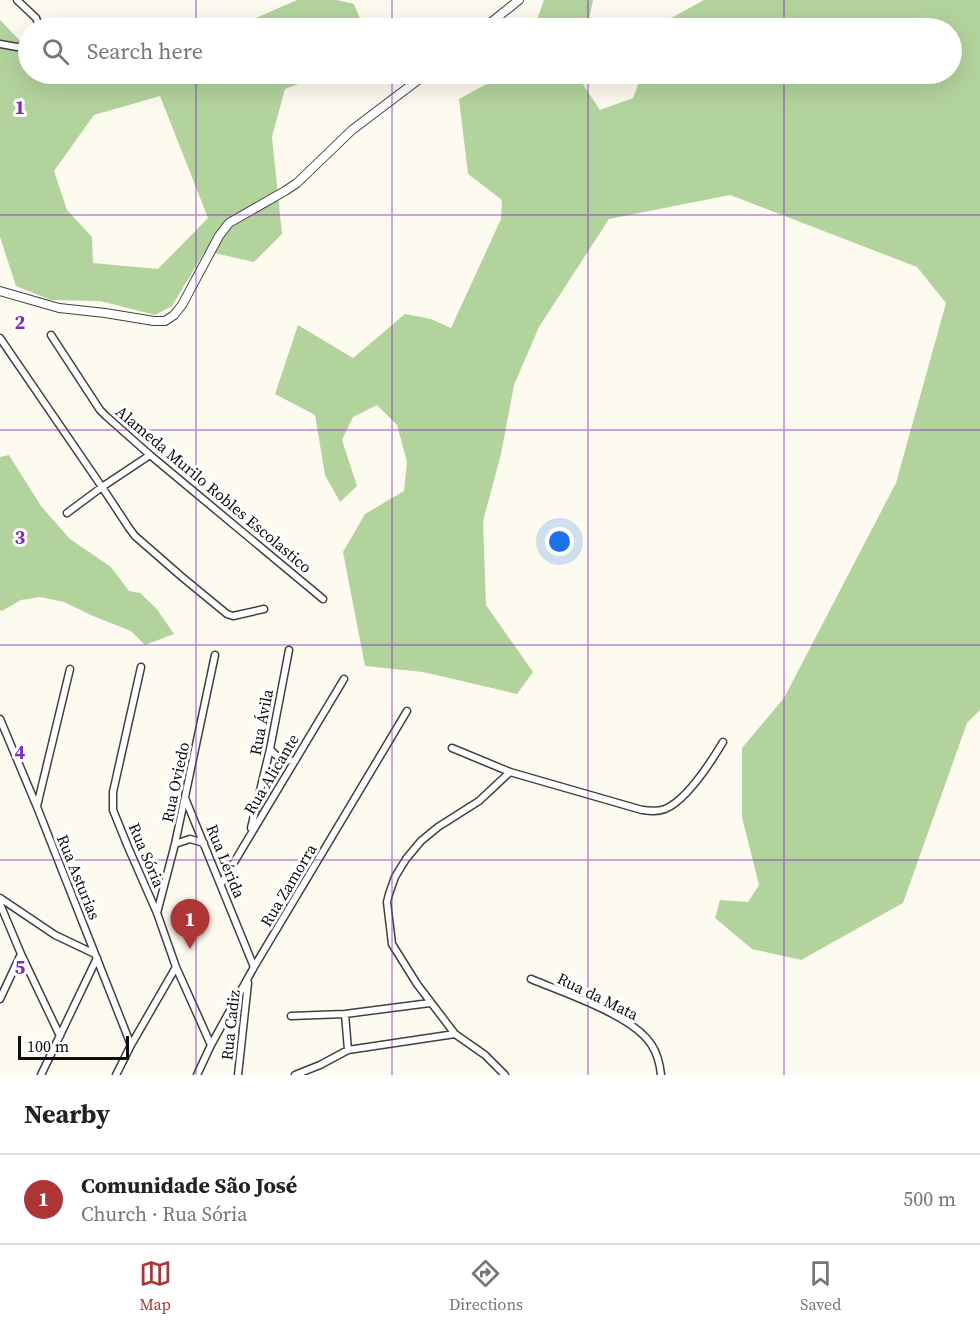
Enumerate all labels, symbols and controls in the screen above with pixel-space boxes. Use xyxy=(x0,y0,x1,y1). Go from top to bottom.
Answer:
search box xyxy=(18,18,962,84)
icon: search xyxy=(39,35,72,68)
text: Search here xyxy=(87,36,203,66)
text: 1 xyxy=(15,93,25,121)
text: 2 xyxy=(15,308,26,336)
street label: Alameda Murilo Robles Escolastico xyxy=(111,400,317,578)
text: 3 xyxy=(15,523,26,551)
your location xyxy=(545,527,574,556)
street label: Rua Ávila xyxy=(244,686,278,757)
street label: Rua Alicante xyxy=(238,730,304,818)
text: 4 xyxy=(15,738,26,766)
street label: Rua Oviedo xyxy=(156,740,194,824)
street label: Rua Sória xyxy=(124,819,171,891)
street label: Rua Lérida xyxy=(201,821,251,902)
street label: Rua Asturias xyxy=(52,831,106,923)
street label: Rua Zamorra xyxy=(255,839,322,931)
pin: 1 xyxy=(170,900,210,949)
text: 5 xyxy=(15,953,26,981)
street label: Rua da Mata xyxy=(554,967,643,1026)
street label: Rua Cadiz xyxy=(215,989,245,1061)
scale bar xyxy=(18,1033,129,1060)
text: 100 m xyxy=(27,1035,69,1057)
text: Nearby xyxy=(24,1096,110,1132)
text: Comunidade São José xyxy=(81,1170,297,1200)
text: 1 xyxy=(38,1185,49,1213)
text: 500 m xyxy=(903,1185,956,1213)
text: Church · Rua Sória xyxy=(81,1200,247,1228)
tab: Map xyxy=(139,1257,172,1315)
tab: Directions xyxy=(449,1257,523,1315)
tab: Saved xyxy=(800,1257,841,1315)

